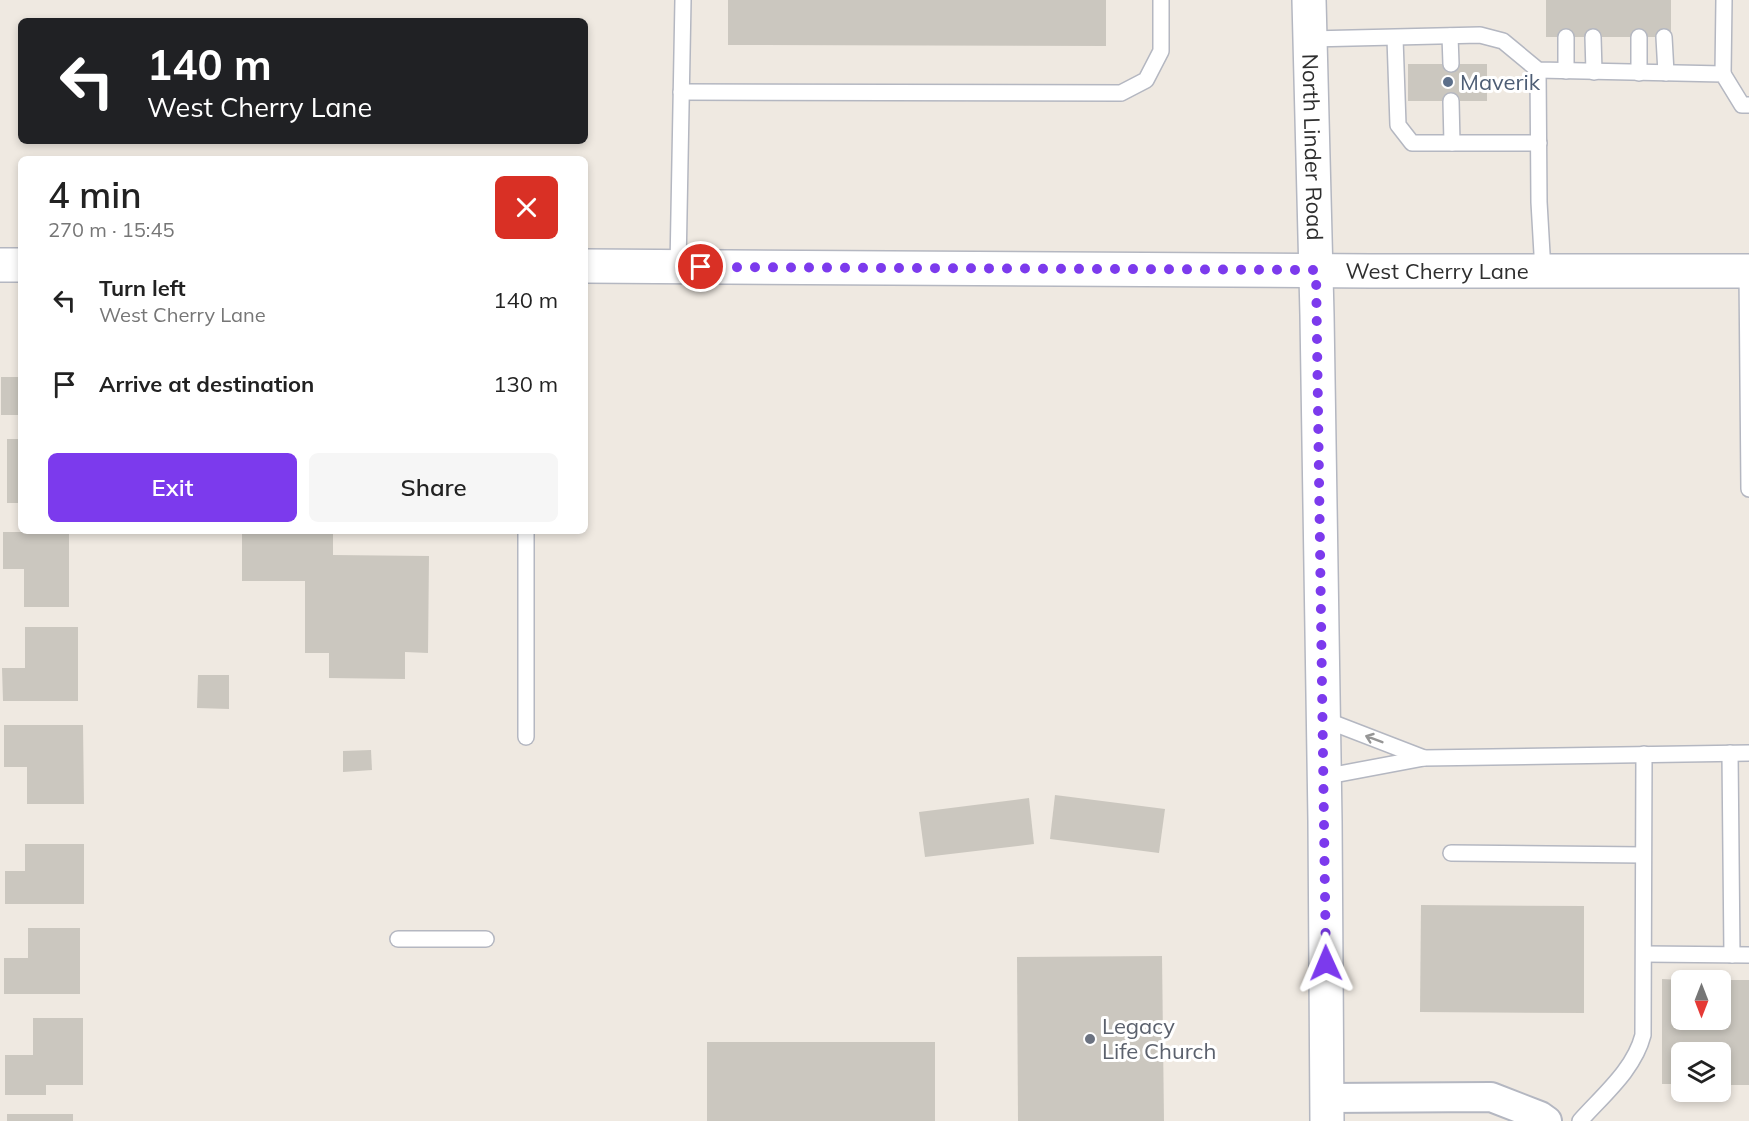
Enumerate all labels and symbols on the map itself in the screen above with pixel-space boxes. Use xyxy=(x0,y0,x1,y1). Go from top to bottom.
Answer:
street label: North Linder Road xyxy=(1296,53,1329,241)
place label: Maverik xyxy=(1460,68,1541,96)
marker: Maverik xyxy=(1441,75,1455,89)
pin xyxy=(675,241,726,292)
street label: West Cherry Lane xyxy=(1345,257,1529,285)
one-way arrow xyxy=(1365,733,1383,744)
position arrow xyxy=(1294,931,1358,995)
north arrow xyxy=(1671,970,1731,1030)
place label: Legacy Life Church xyxy=(1102,1012,1216,1065)
marker: Legacy Life Church xyxy=(1083,1032,1097,1046)

